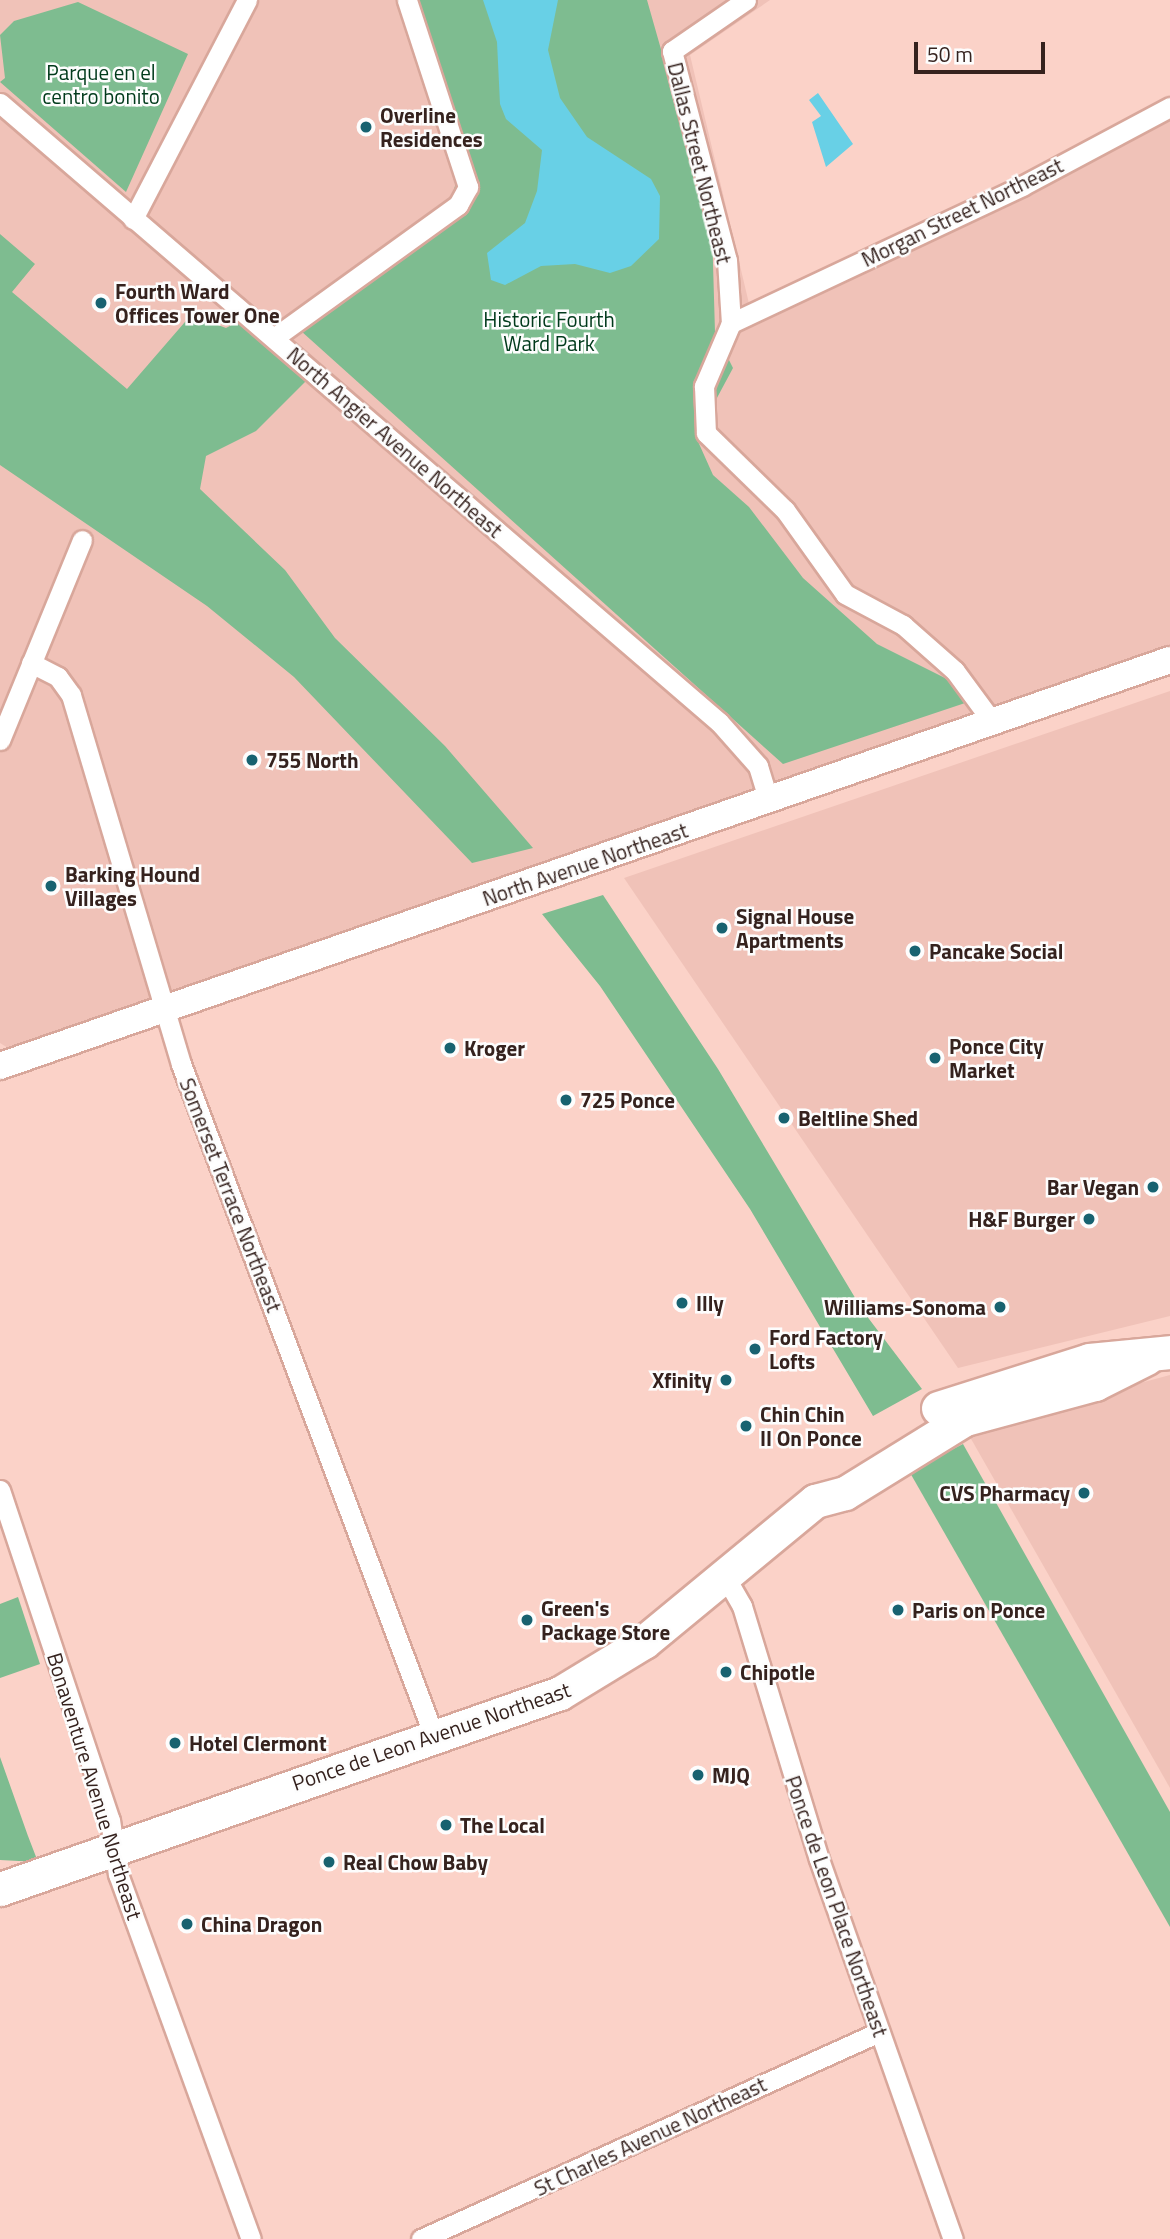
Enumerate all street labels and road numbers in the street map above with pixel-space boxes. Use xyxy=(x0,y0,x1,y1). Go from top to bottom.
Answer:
street label: Dallas Street Northeast xyxy=(663,60,737,266)
street label: Morgan Street Northeast xyxy=(857,152,1067,272)
street label: North Angier Avenue Northeast xyxy=(282,342,508,542)
street label: North Avenue Northeast xyxy=(479,817,691,911)
street label: Somerset Terrace Northeast xyxy=(175,1074,287,1316)
street label: Bonaventure Avenue Northeast xyxy=(42,1649,148,1923)
street label: Ponce de Leon Avenue Northeast xyxy=(289,1676,573,1796)
street label: Ponce de Leon Place Northeast xyxy=(780,1772,894,2040)
street label: St Charles Avenue Northeast xyxy=(530,2071,770,2201)

